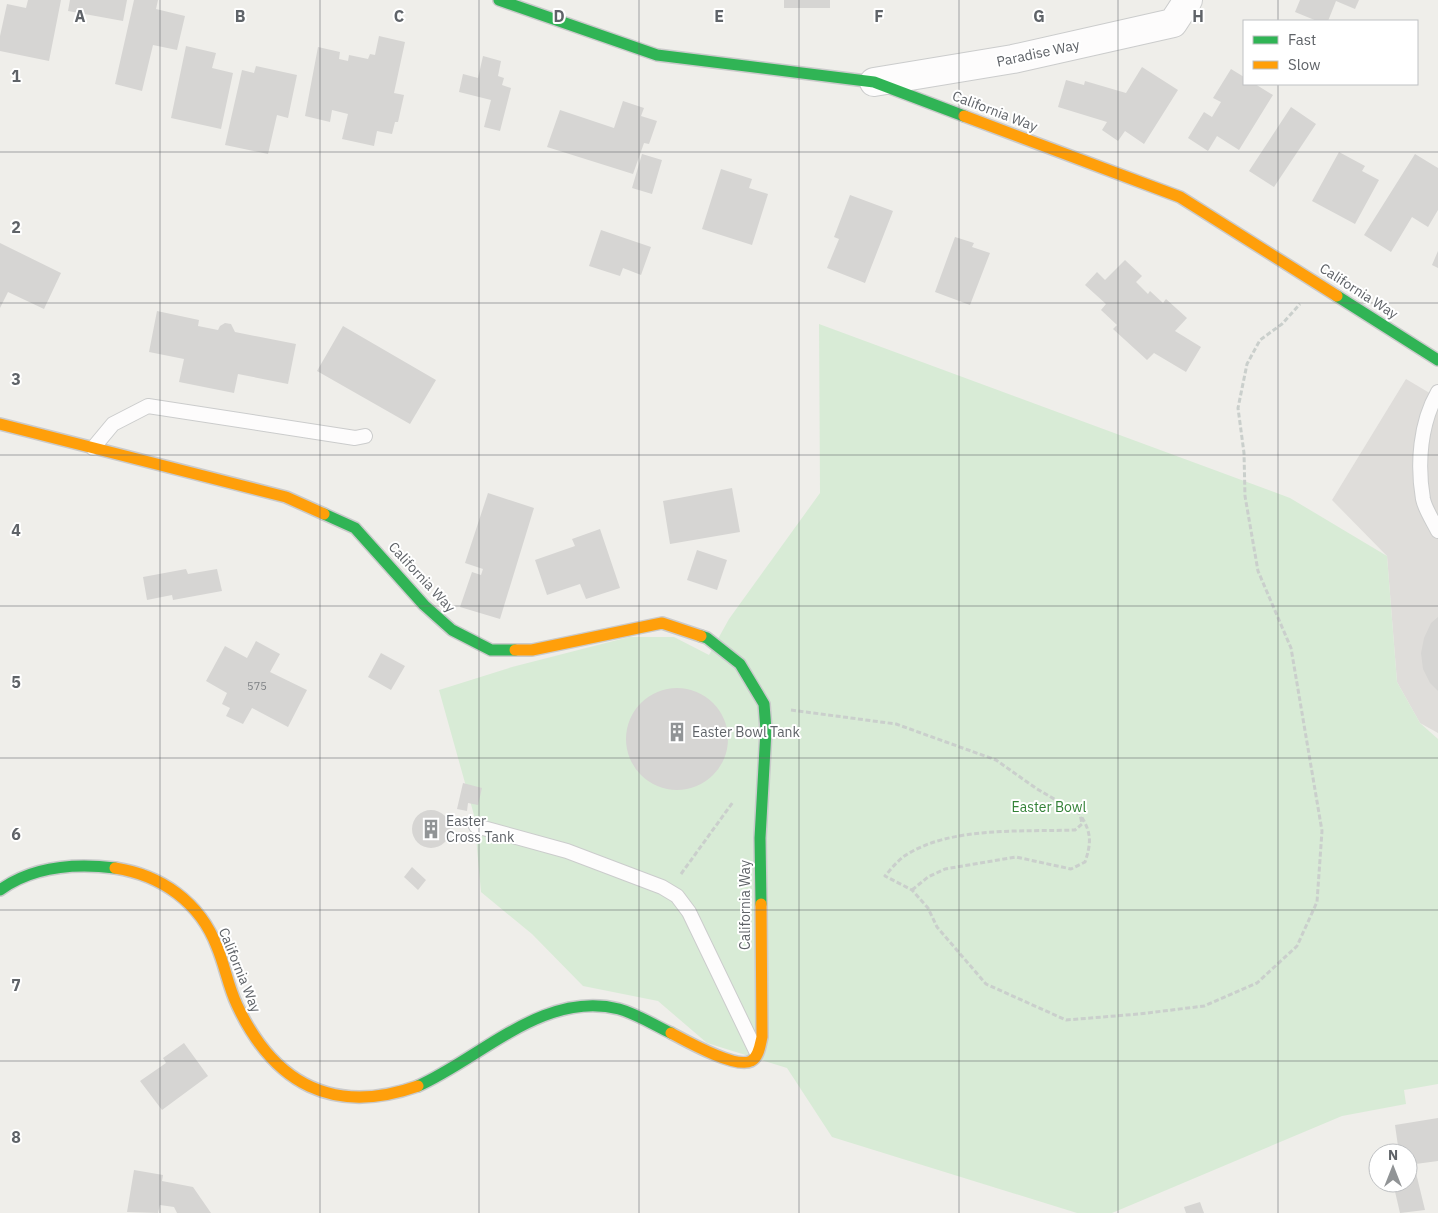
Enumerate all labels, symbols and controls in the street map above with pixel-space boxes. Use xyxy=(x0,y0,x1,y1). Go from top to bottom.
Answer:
text: A xyxy=(75,6,86,26)
text: B xyxy=(235,6,246,26)
text: C xyxy=(394,6,404,26)
text: D xyxy=(553,6,565,26)
text: E xyxy=(714,6,724,26)
text: F xyxy=(874,6,884,26)
text: G xyxy=(1033,6,1045,26)
text: H xyxy=(1192,6,1204,26)
legend xyxy=(1243,20,1418,85)
text: Fast xyxy=(1288,30,1316,49)
street label: Paradise Way xyxy=(995,35,1081,71)
text: Slow xyxy=(1288,55,1321,74)
text: 1 xyxy=(11,66,21,86)
street label: California Way xyxy=(950,86,1040,136)
text: 2 xyxy=(11,217,21,237)
street label: California Way xyxy=(1316,259,1402,323)
text: 3 xyxy=(11,369,21,389)
text: 4 xyxy=(11,520,21,540)
street label: California Way xyxy=(385,538,459,616)
text: 5 xyxy=(11,672,21,692)
house number: 575 xyxy=(247,679,267,693)
building icon: Easter Bowl Tank xyxy=(666,721,688,743)
place label: Easter Bowl Tank xyxy=(692,723,801,741)
park label: Easter Bowl xyxy=(1012,798,1087,816)
place label: Easter Cross Tank xyxy=(446,812,515,846)
building icon: Easter Cross Tank xyxy=(420,818,442,840)
text: 6 xyxy=(11,824,21,844)
street label: California Way xyxy=(736,860,754,950)
street label: California Way xyxy=(215,925,265,1015)
text: 7 xyxy=(11,975,21,995)
text: 8 xyxy=(11,1127,21,1147)
north arrow xyxy=(1368,1143,1418,1193)
text: N xyxy=(1388,1146,1398,1164)

